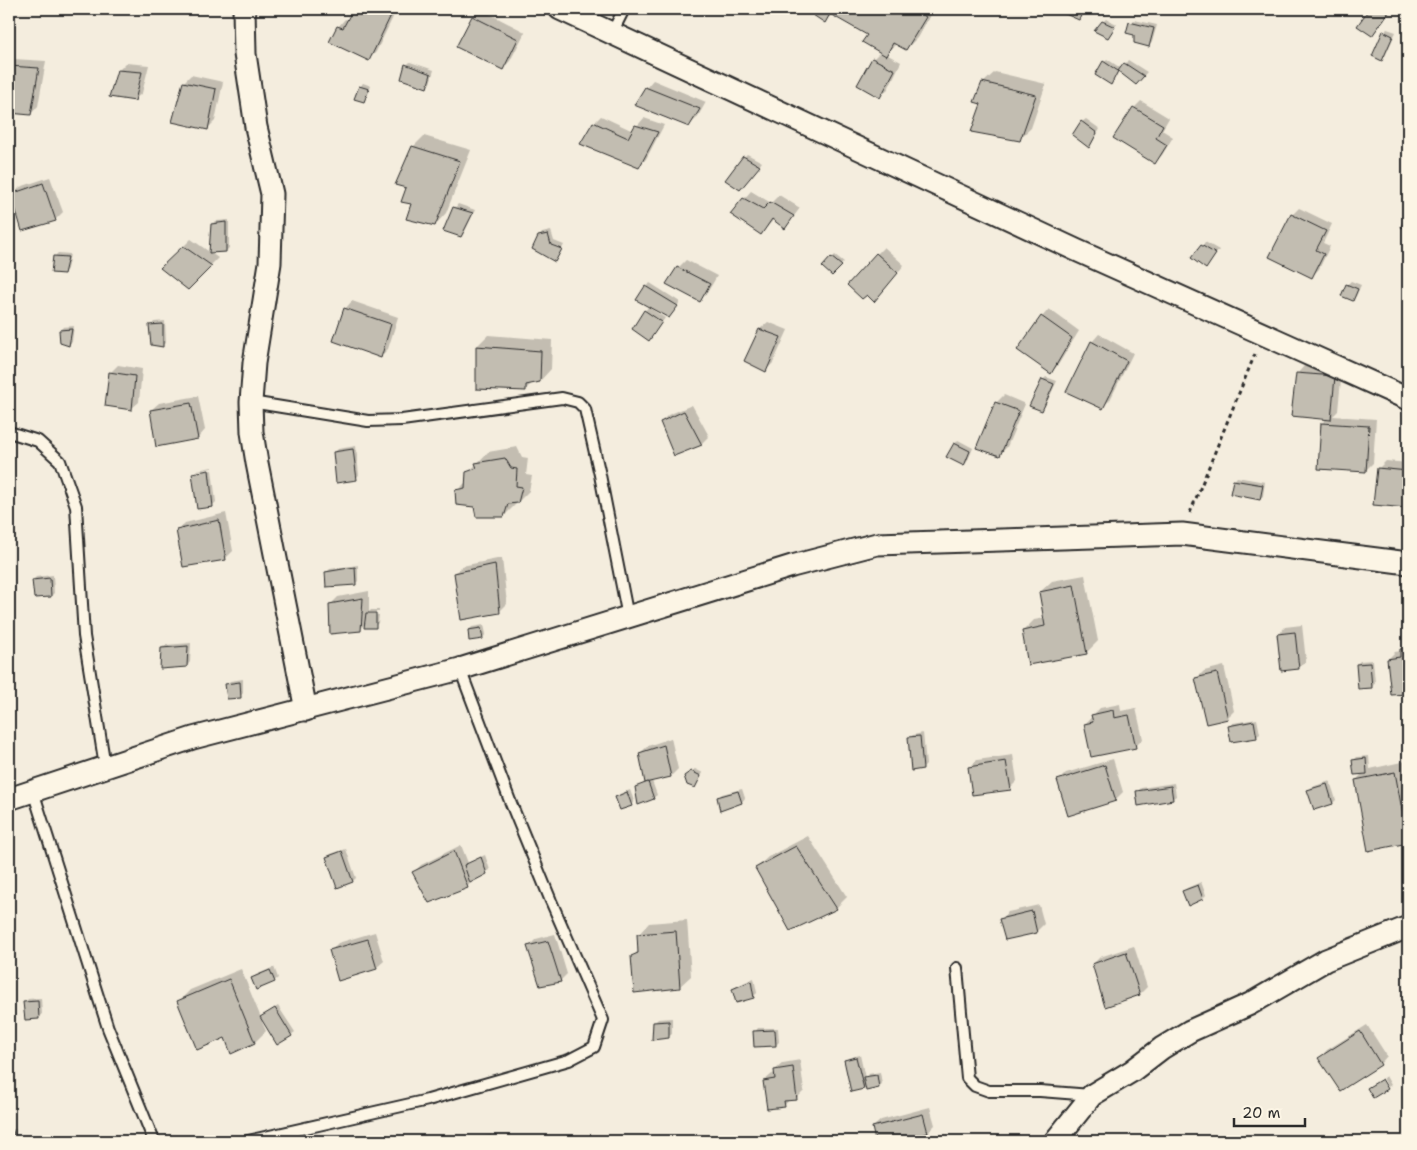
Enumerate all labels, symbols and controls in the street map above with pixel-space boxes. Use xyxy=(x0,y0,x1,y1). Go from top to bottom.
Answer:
scale bar xyxy=(1234,1095,1306,1127)
text: 20 m xyxy=(1242,1103,1281,1123)

